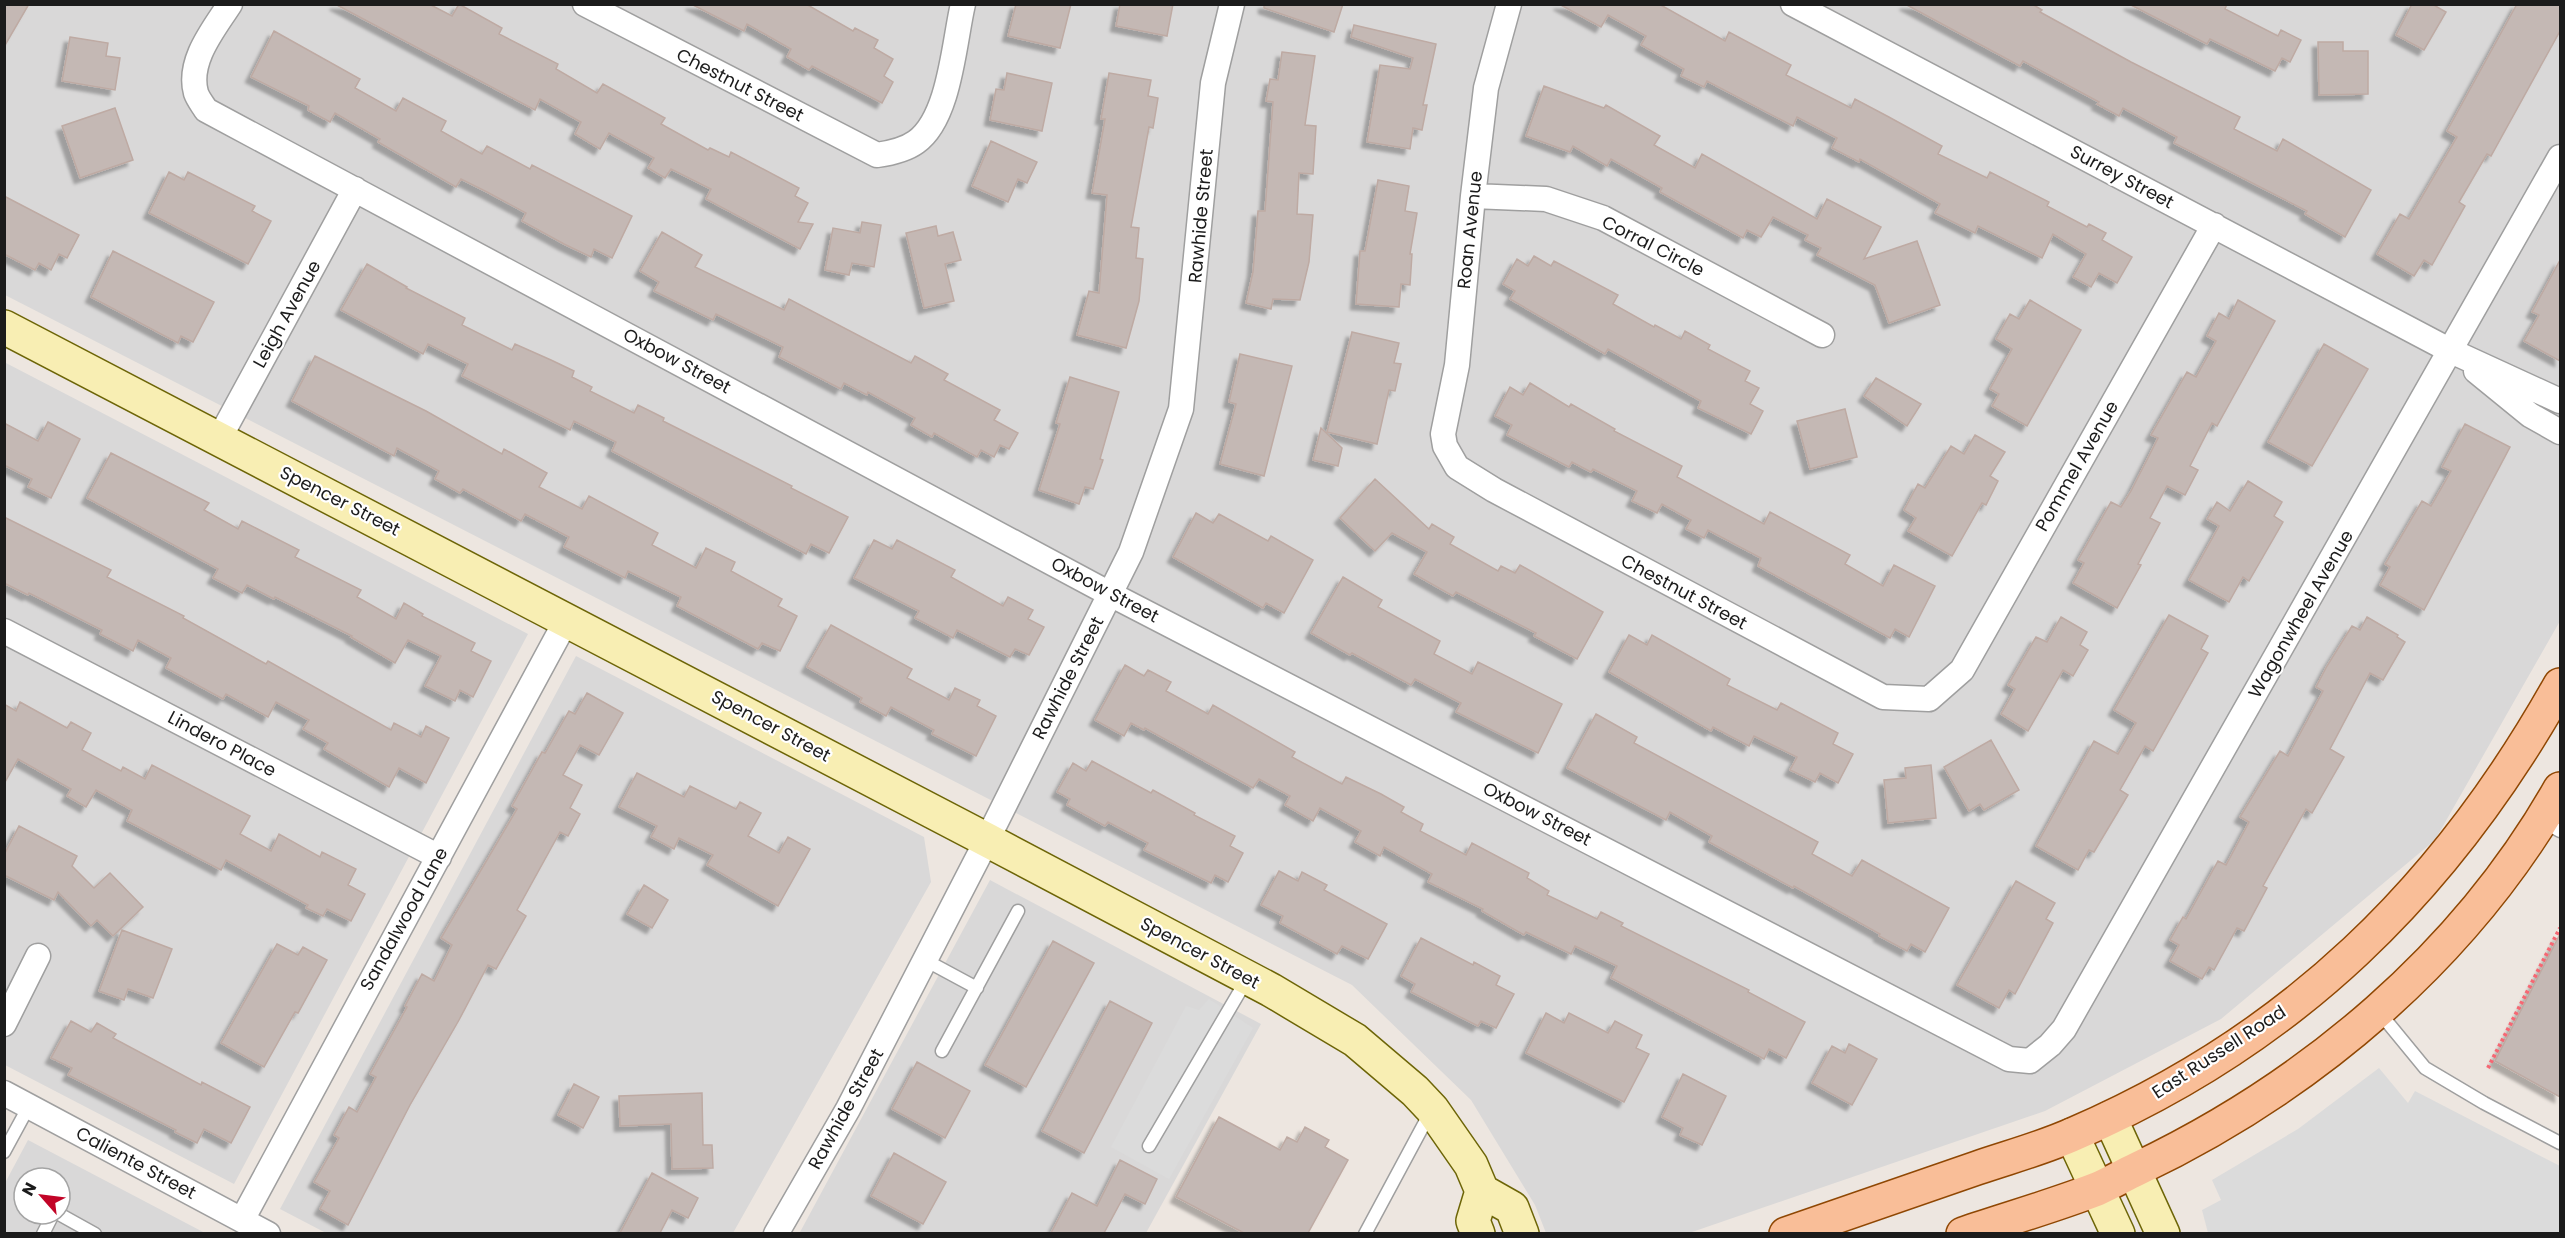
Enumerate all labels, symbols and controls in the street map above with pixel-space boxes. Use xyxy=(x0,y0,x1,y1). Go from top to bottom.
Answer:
street label: Chestnut Street xyxy=(672,42,808,127)
street label: Surrey Street xyxy=(2066,139,2179,214)
street label: Rawhide Street xyxy=(1182,148,1219,284)
street label: Roan Avenue xyxy=(1451,170,1488,290)
street label: Corral Circle xyxy=(1598,209,1709,282)
street label: Leigh Avenue xyxy=(247,255,326,372)
street label: Oxbow Street xyxy=(619,322,736,399)
street label: Pommel Avenue xyxy=(2029,396,2124,536)
street label: Spencer Street xyxy=(276,460,405,542)
street label: Wagonwheel Avenue xyxy=(2242,525,2359,702)
street label: Chestnut Street xyxy=(1617,548,1752,635)
street label: Oxbow Street xyxy=(1047,551,1164,628)
street label: Rawhide Street xyxy=(1026,612,1109,743)
street label: Spencer Street xyxy=(707,684,835,768)
street label: Lindero Place xyxy=(164,705,281,783)
street label: Oxbow Street xyxy=(1479,775,1596,852)
street label: Sandalwood Lane xyxy=(354,843,453,995)
street label: Spencer Street xyxy=(1136,911,1264,995)
street label: East Russell Road xyxy=(2147,999,2291,1104)
street label: Rawhide Street xyxy=(802,1044,889,1174)
street label: Caliente Street xyxy=(72,1120,201,1205)
north arrow xyxy=(12,1166,72,1226)
text: N xyxy=(16,1178,42,1200)

